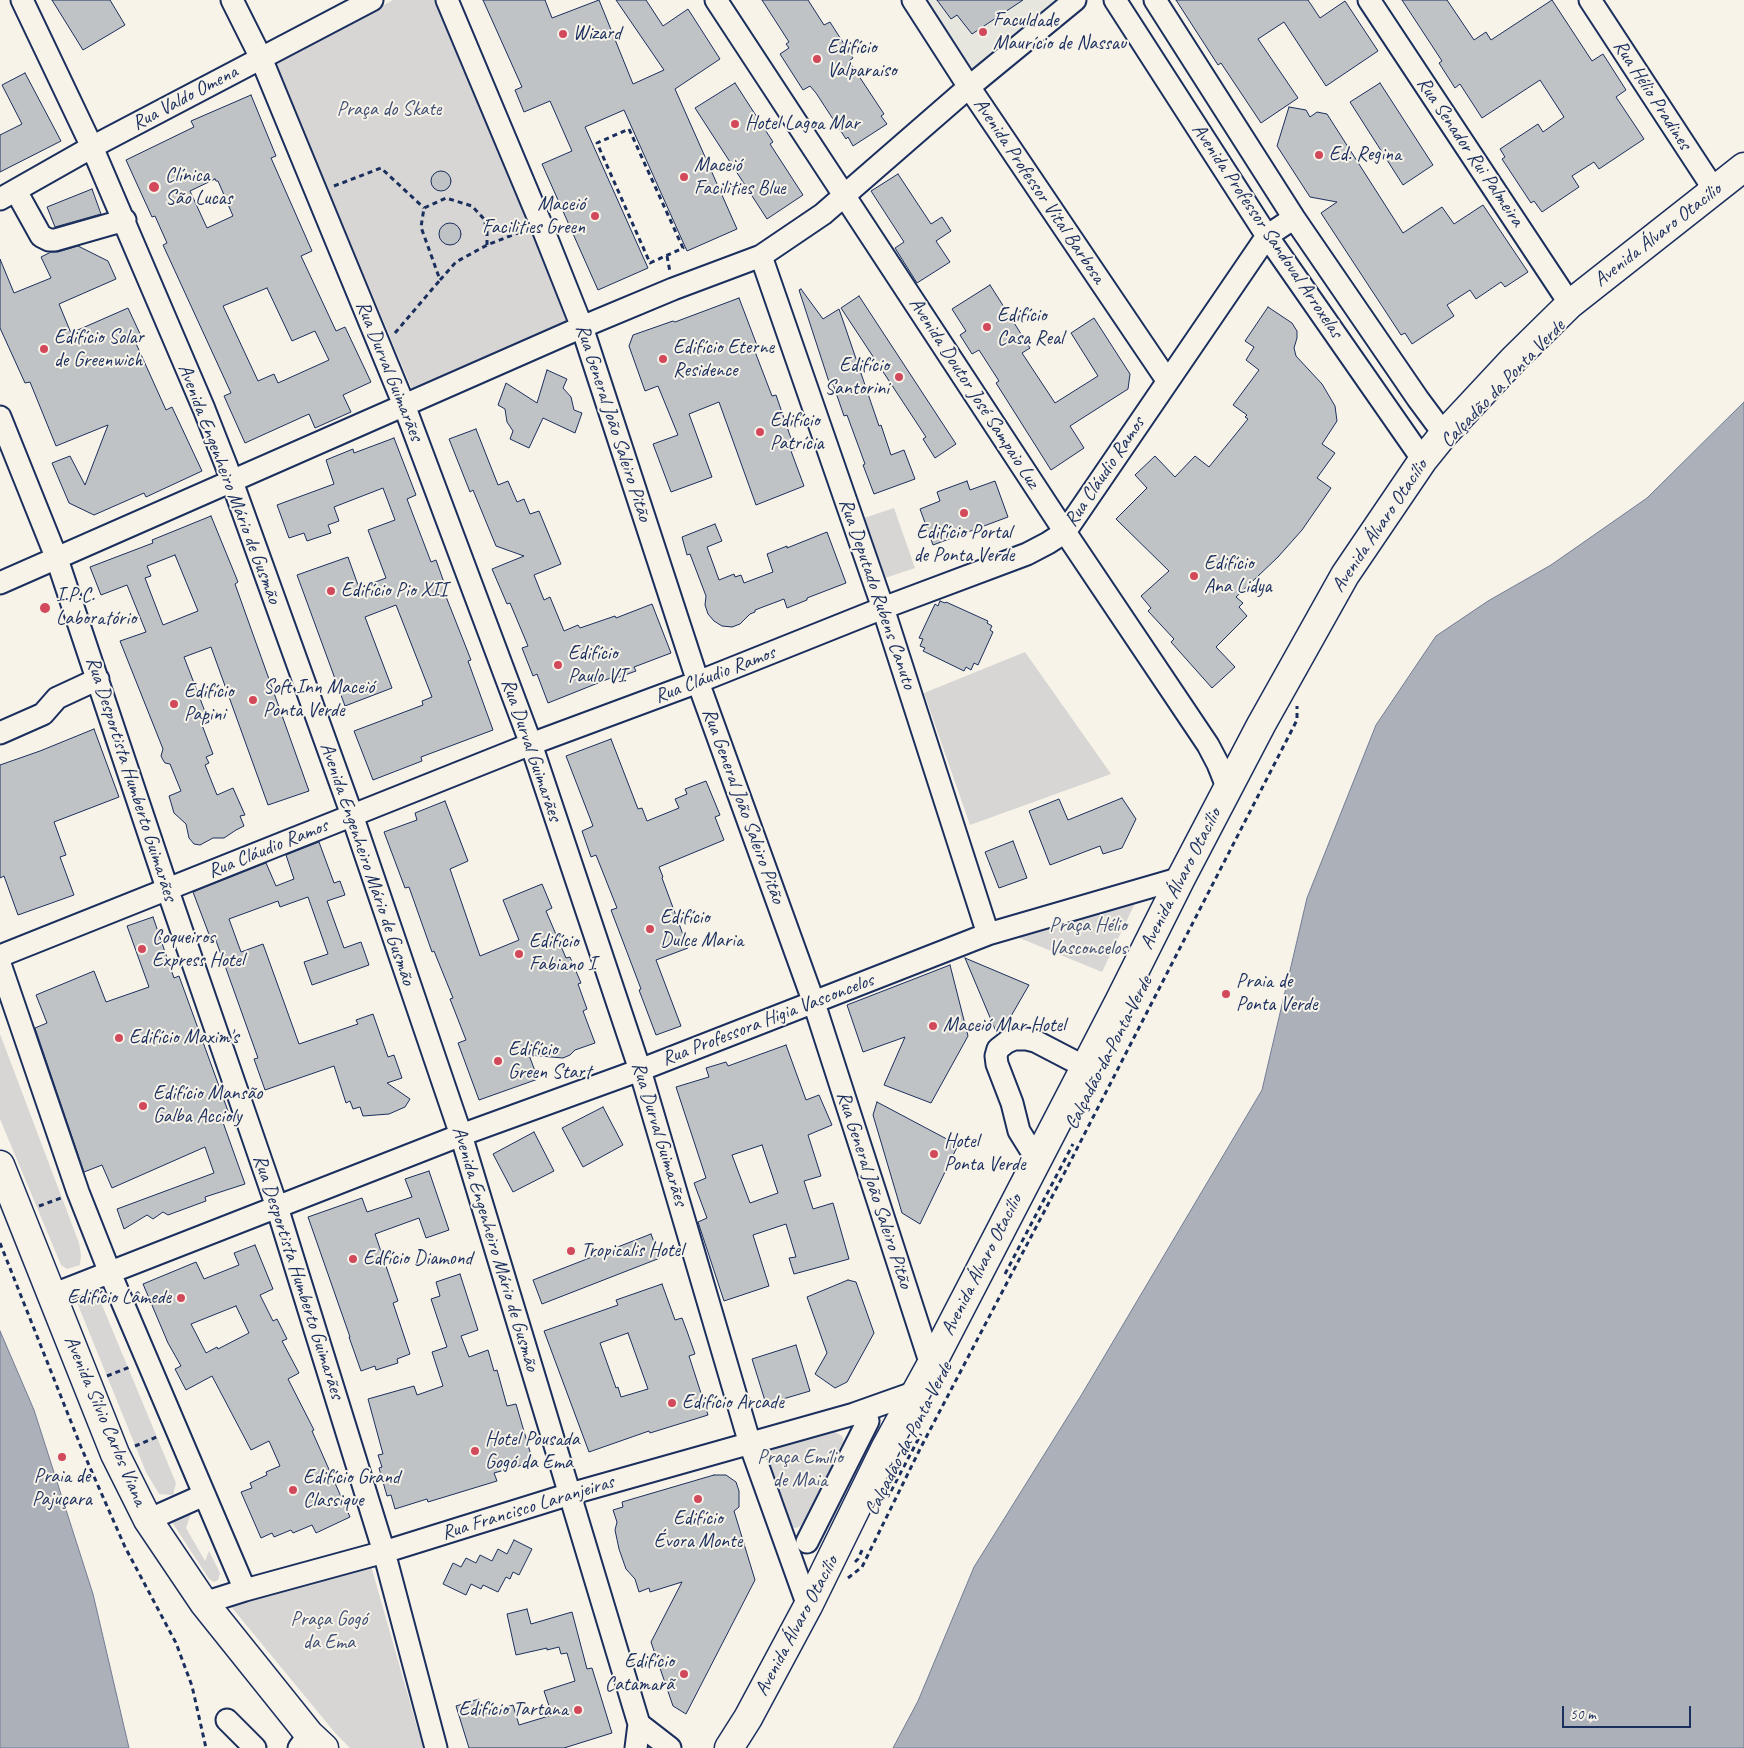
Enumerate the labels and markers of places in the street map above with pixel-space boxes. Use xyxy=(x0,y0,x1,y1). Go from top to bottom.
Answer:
place label: Faculdade Maurício de Nassau xyxy=(993,9,1126,56)
place label: Wizard xyxy=(573,22,621,46)
marker: Faculdade Maurício de Nassau xyxy=(977,26,989,38)
marker: Wizard xyxy=(557,28,569,40)
place label: Edifício Valparaiso xyxy=(827,36,897,83)
marker: Edifício Valparaiso xyxy=(811,53,823,65)
place label: Hotel Lagoa Mar xyxy=(745,112,859,136)
marker: Hotel Lagoa Mar xyxy=(729,118,741,130)
place label: Ed. Regina xyxy=(1329,143,1401,167)
marker: Ed. Regina xyxy=(1313,149,1325,161)
place label: Maceió Facilities Blue xyxy=(694,154,786,201)
place label: Clínica São Lucas xyxy=(165,164,232,211)
marker: Maceió Facilities Blue xyxy=(678,171,690,183)
marker: Clínica São Lucas xyxy=(147,180,161,194)
place label: Maceió Facilities Green xyxy=(482,193,585,240)
marker: Maceió Facilities Green xyxy=(589,210,601,222)
place label: Edifício Casa Real xyxy=(997,304,1063,351)
marker: Edifício Casa Real xyxy=(981,321,993,333)
place label: Edifício Solar de Greenwich xyxy=(54,326,144,373)
place label: Edifício Eterne Residence xyxy=(673,336,774,383)
marker: Edifício Solar de Greenwich xyxy=(38,343,50,355)
marker: Edifício Eterne Residence xyxy=(657,353,669,365)
place label: Edifício Santorini xyxy=(824,354,889,401)
marker: Edifício Santorini xyxy=(893,371,905,383)
place label: Edifício Patrícia xyxy=(770,409,824,456)
marker: Edifício Patrícia xyxy=(754,426,766,438)
marker: Edifício Portal de Ponta Verde xyxy=(958,507,970,519)
place label: Edifício Portal de Ponta Verde xyxy=(914,521,1014,568)
place label: Edifício Ana Lidya xyxy=(1204,552,1272,599)
marker: Edifício Ana Lidya xyxy=(1188,570,1200,582)
place label: Edifício Pio XII xyxy=(341,579,447,603)
place label: I.P.C. Laboratório xyxy=(56,584,136,631)
marker: Edifício Pio XII xyxy=(325,585,337,597)
marker: I.P.C. Laboratório xyxy=(38,601,52,615)
place label: Edifício Paulo VI xyxy=(568,642,626,689)
marker: Edifício Paulo VI xyxy=(552,659,564,671)
place label: Soft Inn Maceió Ponta Verde xyxy=(263,676,374,723)
place label: Edifício Papini xyxy=(184,680,234,727)
marker: Soft Inn Maceió Ponta Verde xyxy=(247,694,259,706)
marker: Edifício Papini xyxy=(168,698,180,710)
place label: Edifício Dulce Maria xyxy=(660,906,743,953)
marker: Edifício Dulce Maria xyxy=(644,923,656,935)
place label: Coqueiros Express Hotel xyxy=(152,926,244,973)
place label: Edifício Fabiano I xyxy=(529,930,596,977)
marker: Coqueiros Express Hotel xyxy=(136,943,148,955)
marker: Edifício Fabiano I xyxy=(513,948,525,960)
place label: Praia de Ponta Verde xyxy=(1236,970,1317,1017)
marker: Praia de Ponta Verde xyxy=(1220,988,1232,1000)
place label: Maceió Mar Hotel xyxy=(943,1014,1065,1038)
marker: Maceió Mar Hotel xyxy=(927,1020,939,1032)
place label: Edifício Maxim's xyxy=(129,1026,239,1050)
marker: Edifício Maxim's xyxy=(113,1032,125,1044)
place label: Edifício Green Start xyxy=(508,1038,591,1085)
marker: Edifício Green Start xyxy=(492,1055,504,1067)
place label: Edifício Mansão Galba Accioly xyxy=(153,1082,262,1129)
marker: Edifício Mansão Galba Accioly xyxy=(137,1100,149,1112)
place label: Hotel Ponta Verde xyxy=(944,1130,1025,1177)
marker: Hotel Ponta Verde xyxy=(928,1148,940,1160)
place label: Tropicalis Hotel xyxy=(581,1239,683,1263)
marker: Tropicalis Hotel xyxy=(565,1245,577,1257)
place label: Edfício Diamond xyxy=(363,1247,472,1271)
marker: Edfício Diamond xyxy=(347,1253,359,1265)
place label: Edifício Lâmede xyxy=(67,1286,171,1310)
marker: Edifício Lâmede xyxy=(175,1292,187,1304)
place label: Edifício Arcade xyxy=(682,1391,784,1415)
marker: Edifício Arcade xyxy=(666,1397,678,1409)
place label: Hotel Pousada Gogó da Ema xyxy=(485,1428,579,1475)
marker: Hotel Pousada Gogó da Ema xyxy=(469,1445,481,1457)
marker: Praia de Pajuçara xyxy=(56,1451,68,1463)
place label: Praia de Pajuçara xyxy=(32,1465,92,1512)
place label: Edifício Grand Classique xyxy=(303,1466,400,1513)
marker: Edifício Grand Classique xyxy=(287,1484,299,1496)
marker: Edifício Évora Monte xyxy=(692,1493,704,1505)
place label: Edifício Évora Monte xyxy=(654,1507,742,1554)
place label: Edifício Catamarã xyxy=(605,1650,674,1697)
marker: Edifício Catamarã xyxy=(678,1668,690,1680)
place label: Edifício Tartana xyxy=(458,1698,568,1722)
marker: Edifício Tartana xyxy=(572,1704,584,1716)

